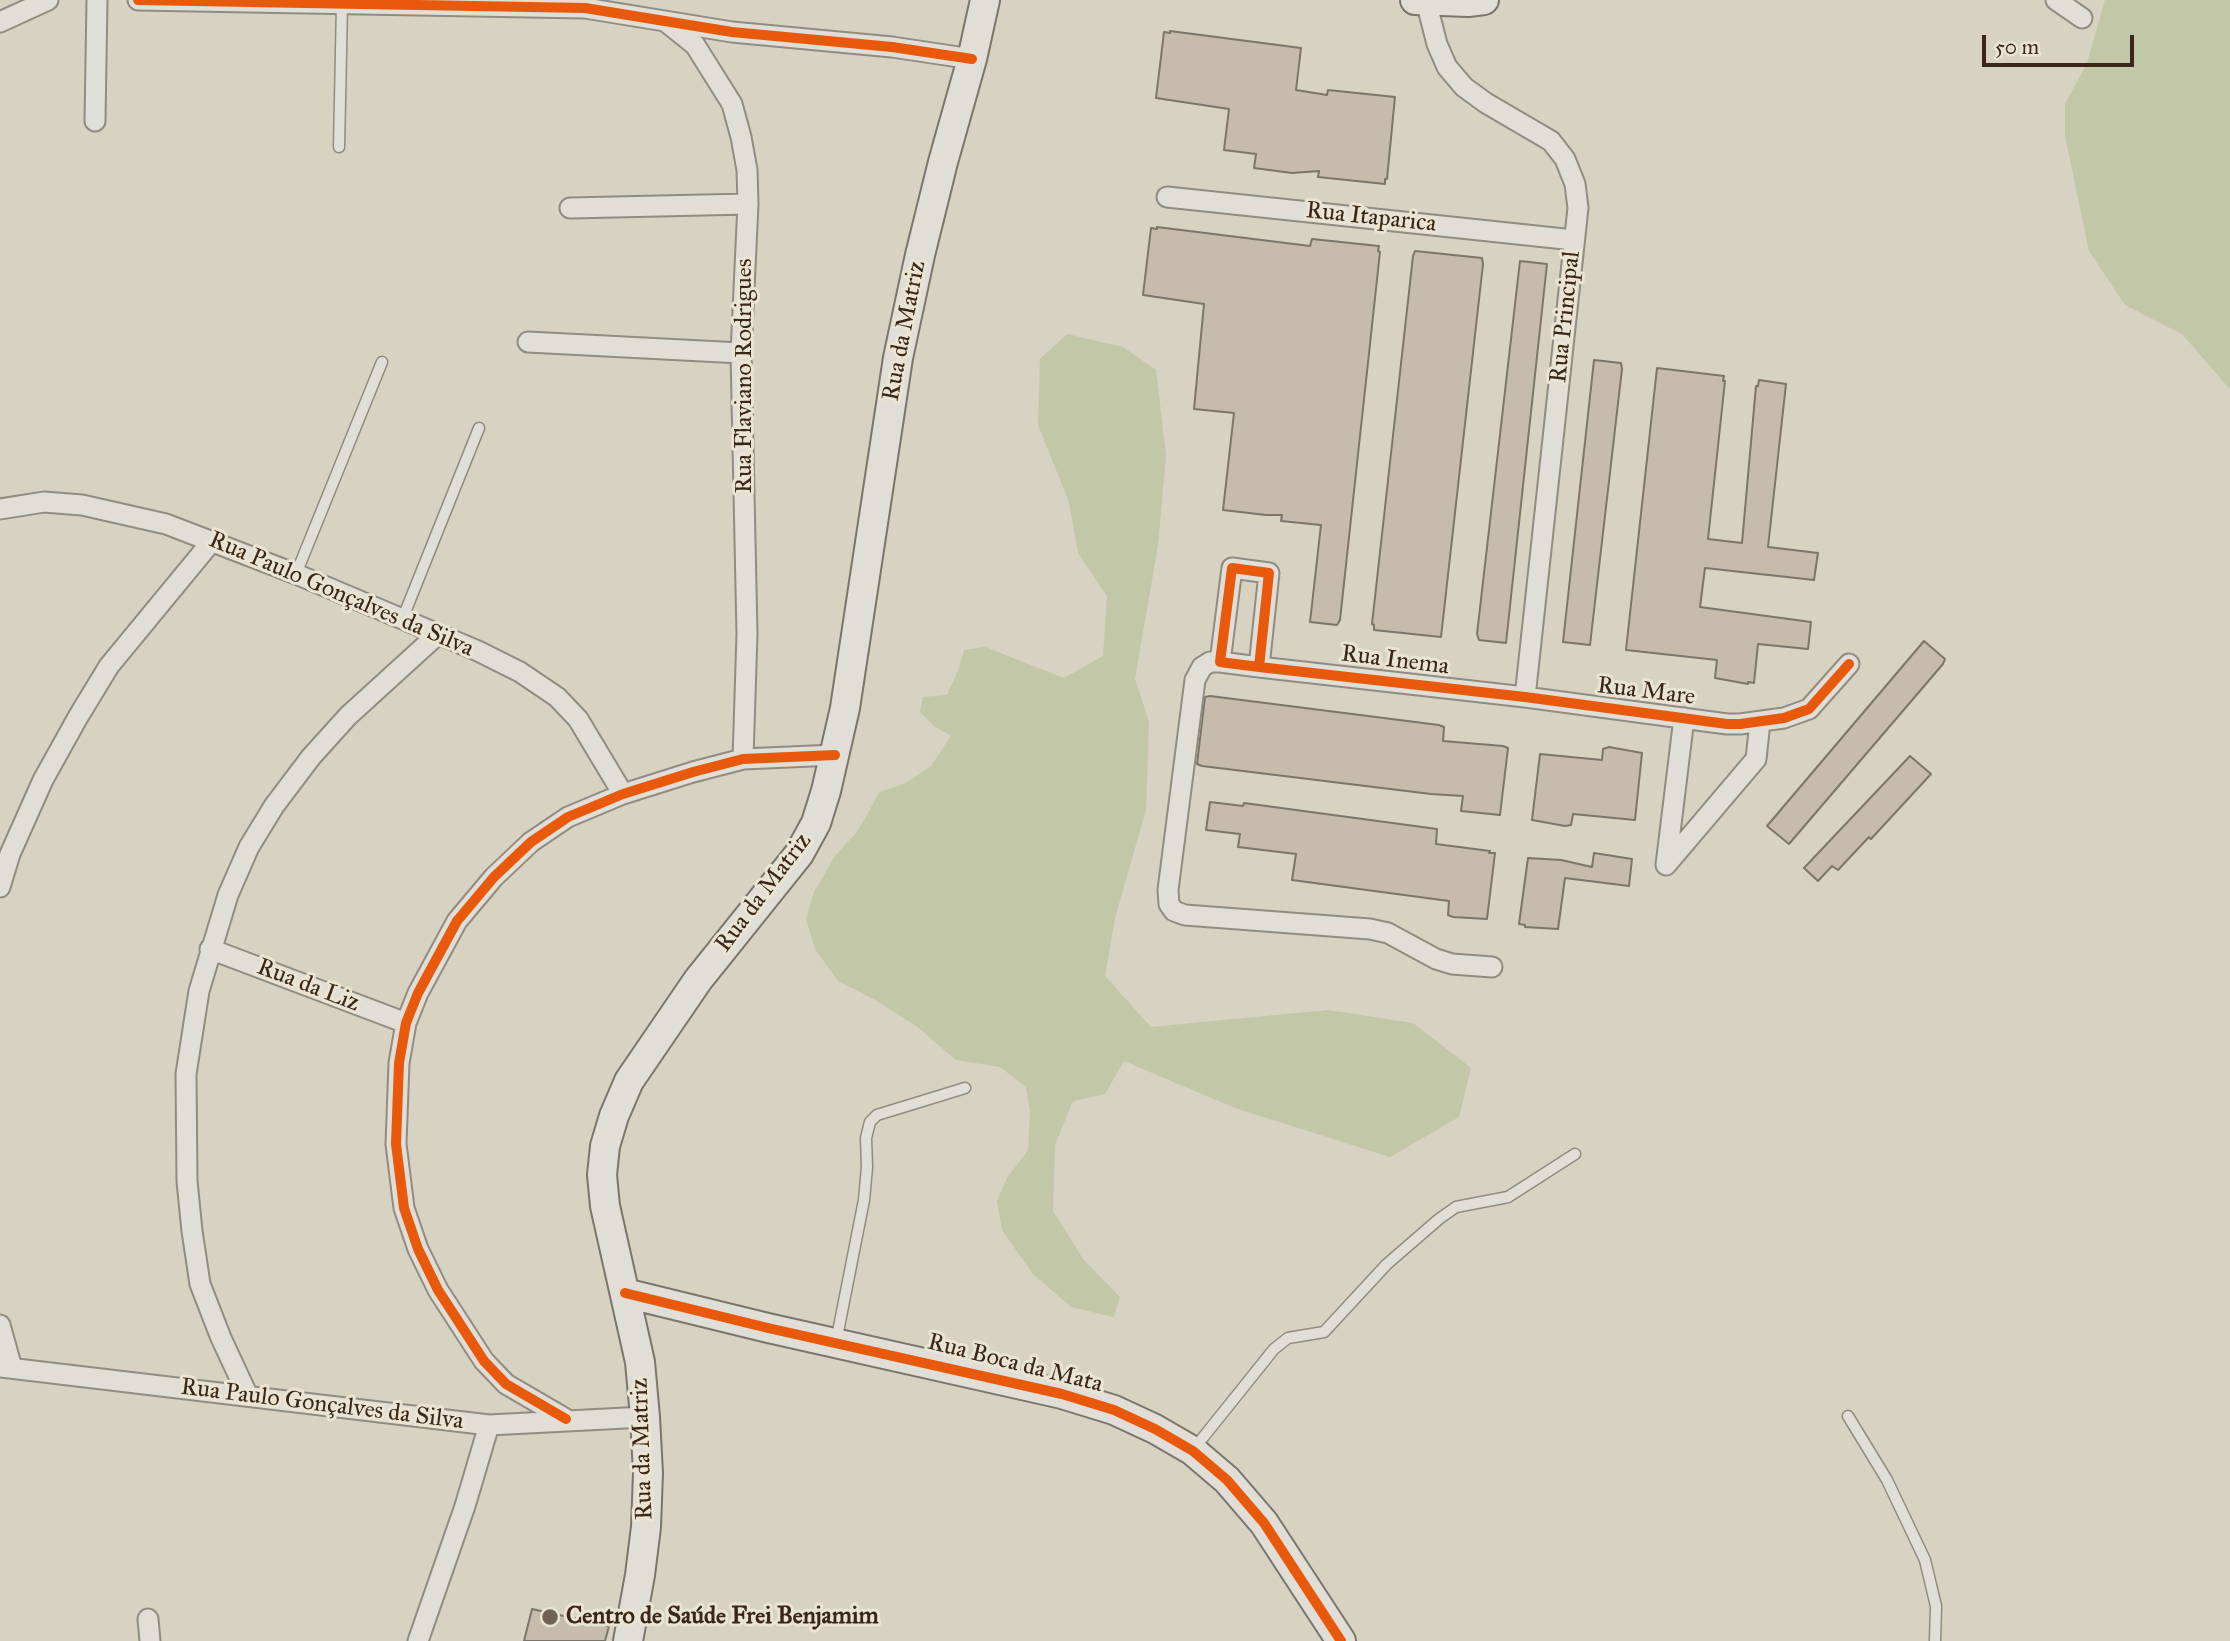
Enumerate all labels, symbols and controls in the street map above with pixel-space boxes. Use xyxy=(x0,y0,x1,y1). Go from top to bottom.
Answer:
scale bar xyxy=(1985,21,2137,65)
text: 50 m xyxy=(1995,34,2039,60)
street label: Rua Itaparica xyxy=(1304,197,1438,239)
street label: Rua Principal xyxy=(1545,250,1587,384)
street label: Rua Flaviano Rodrigues xyxy=(731,258,759,494)
street label: Rua da Matriz xyxy=(877,258,933,404)
street label: Rua Paulo Gonçalves da Silva xyxy=(204,526,478,664)
street label: Rua Inema xyxy=(1339,640,1451,682)
street label: Rua Mare xyxy=(1595,672,1697,712)
street label: Rua da Matriz xyxy=(710,828,818,958)
street label: Rua da Liz xyxy=(253,953,363,1019)
street label: Rua Boca da Mata xyxy=(925,1328,1105,1400)
street label: Rua Paulo Gonçalves da Silva xyxy=(179,1373,465,1437)
street label: Rua da Matriz xyxy=(626,1377,660,1521)
place label: Centro de Saúde Frei Benjamim xyxy=(566,1603,879,1631)
marker: Centro de Saúde Frei Benjamim xyxy=(540,1607,560,1627)

